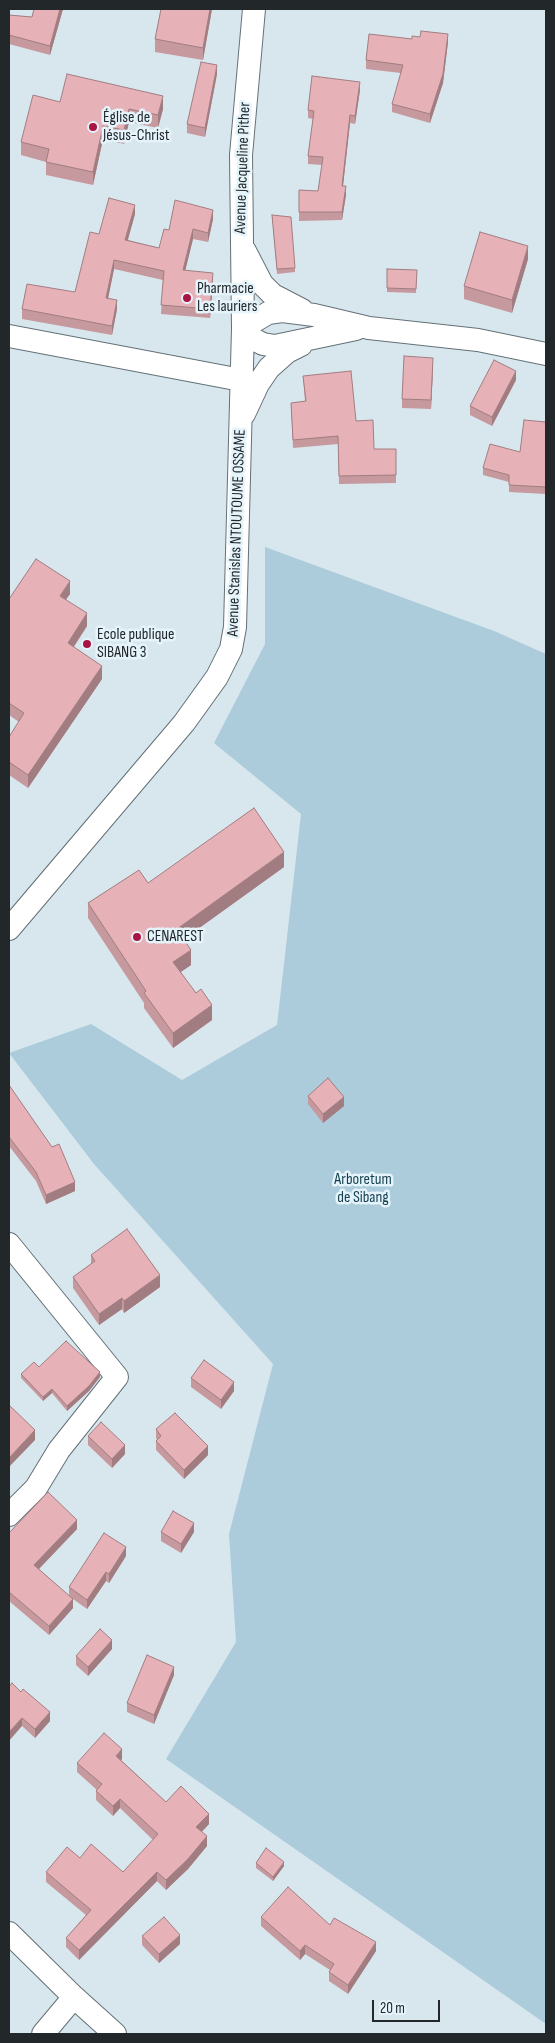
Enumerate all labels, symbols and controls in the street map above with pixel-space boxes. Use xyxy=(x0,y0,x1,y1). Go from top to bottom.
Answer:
street label: Avenue Jacqueline Pither xyxy=(231,102,255,234)
place label: Église de Jésus-Christ xyxy=(103,108,170,146)
marker: Église de Jésus-Christ xyxy=(87,121,99,133)
place label: Pharmacie Les lauriers xyxy=(197,279,257,317)
marker: Pharmacie Les lauriers xyxy=(181,292,193,304)
street label: Avenue Stanislas NTOUTOUME OSSAME xyxy=(224,429,250,637)
place label: Ecole publique SIBANG 3 xyxy=(97,625,174,663)
marker: Ecole publique SIBANG 3 xyxy=(81,638,93,650)
place label: CENAREST xyxy=(147,927,204,947)
marker: CENAREST xyxy=(131,931,143,943)
park label: Arboretum de Sibang xyxy=(334,1170,392,1208)
scale bar xyxy=(375,1990,442,2022)
text: 20 m xyxy=(380,1999,405,2018)

